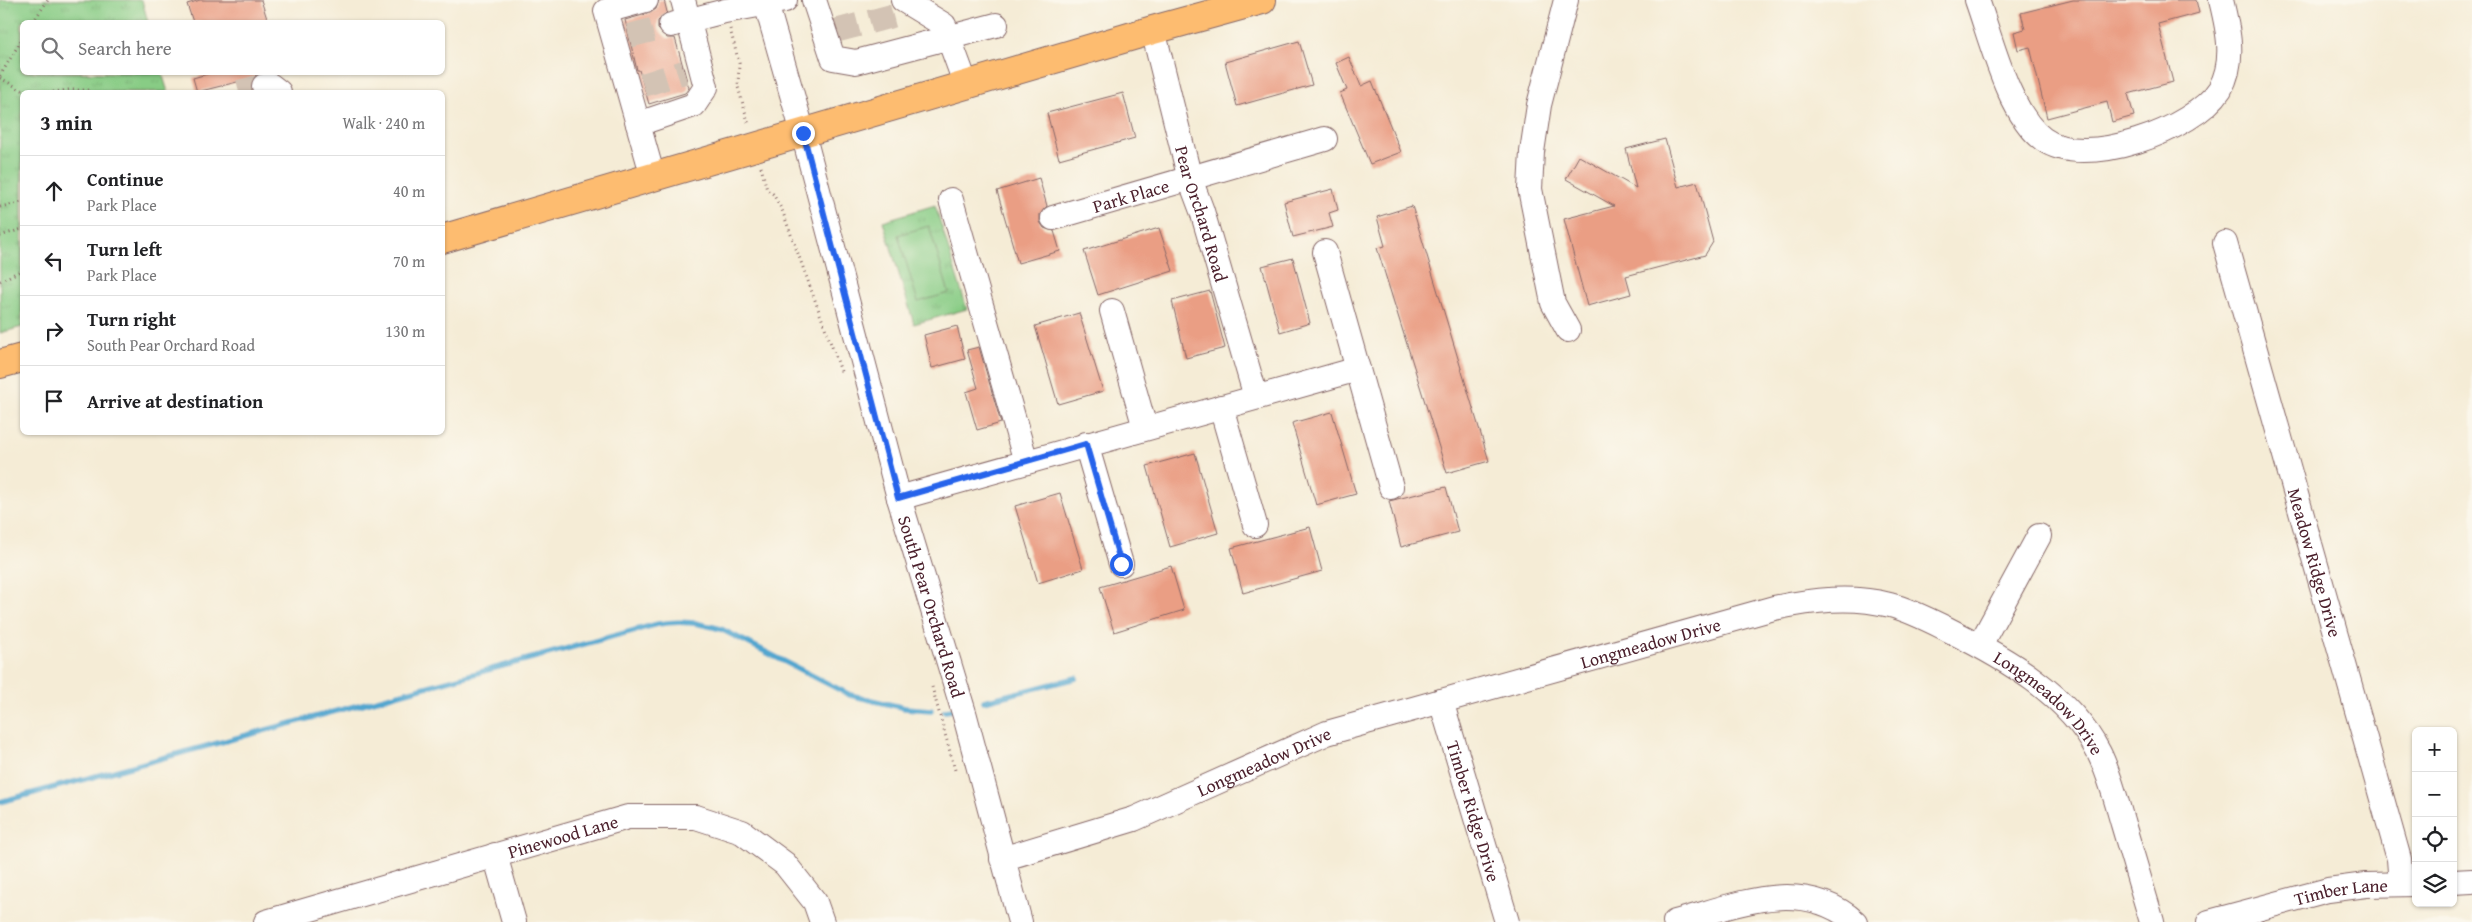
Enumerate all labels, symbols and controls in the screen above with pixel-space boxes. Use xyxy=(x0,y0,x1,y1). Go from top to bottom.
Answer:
search box xyxy=(20,20,445,75)
icon: search xyxy=(38,34,66,62)
text: Search here xyxy=(78,34,172,62)
text: 3 min xyxy=(40,107,92,138)
text: Walk · 240 m xyxy=(342,111,425,135)
route end xyxy=(792,122,815,145)
street label: Pear Orchard Road xyxy=(1169,143,1235,285)
text: Continue xyxy=(87,165,164,193)
street label: Park Place xyxy=(1089,172,1172,219)
icon: ahead xyxy=(40,177,68,205)
text: 40 m xyxy=(393,179,425,203)
text: Park Place xyxy=(87,193,157,217)
text: Turn left xyxy=(87,235,162,263)
icon: left xyxy=(40,247,68,275)
text: 70 m xyxy=(393,249,425,273)
text: Park Place xyxy=(87,263,157,287)
text: Turn right xyxy=(87,305,176,333)
icon: right xyxy=(40,317,68,345)
text: 130 m xyxy=(385,319,425,343)
text: South Pear Orchard Road xyxy=(87,333,255,357)
icon: arrive xyxy=(40,387,68,415)
text: Arrive at destination xyxy=(87,387,263,415)
street label: Meadow Ridge Drive xyxy=(2281,485,2349,640)
street label: South Pear Orchard Road xyxy=(891,512,972,701)
route start xyxy=(1110,553,1133,576)
street label: Longmeadow Drive xyxy=(1577,610,1724,675)
street label: Longmeadow Drive xyxy=(1989,643,2111,760)
street label: Longmeadow Drive xyxy=(1192,719,1335,803)
map controls xyxy=(2412,727,2457,907)
button: + xyxy=(2412,727,2457,772)
street label: Timber Ridge Drive xyxy=(1440,737,1508,885)
button: − xyxy=(2412,772,2457,817)
street label: Pinewood Lane xyxy=(504,807,621,865)
button: locate xyxy=(2412,817,2457,862)
button: layers xyxy=(2412,862,2457,907)
street label: Timber Lane xyxy=(2291,871,2388,912)

